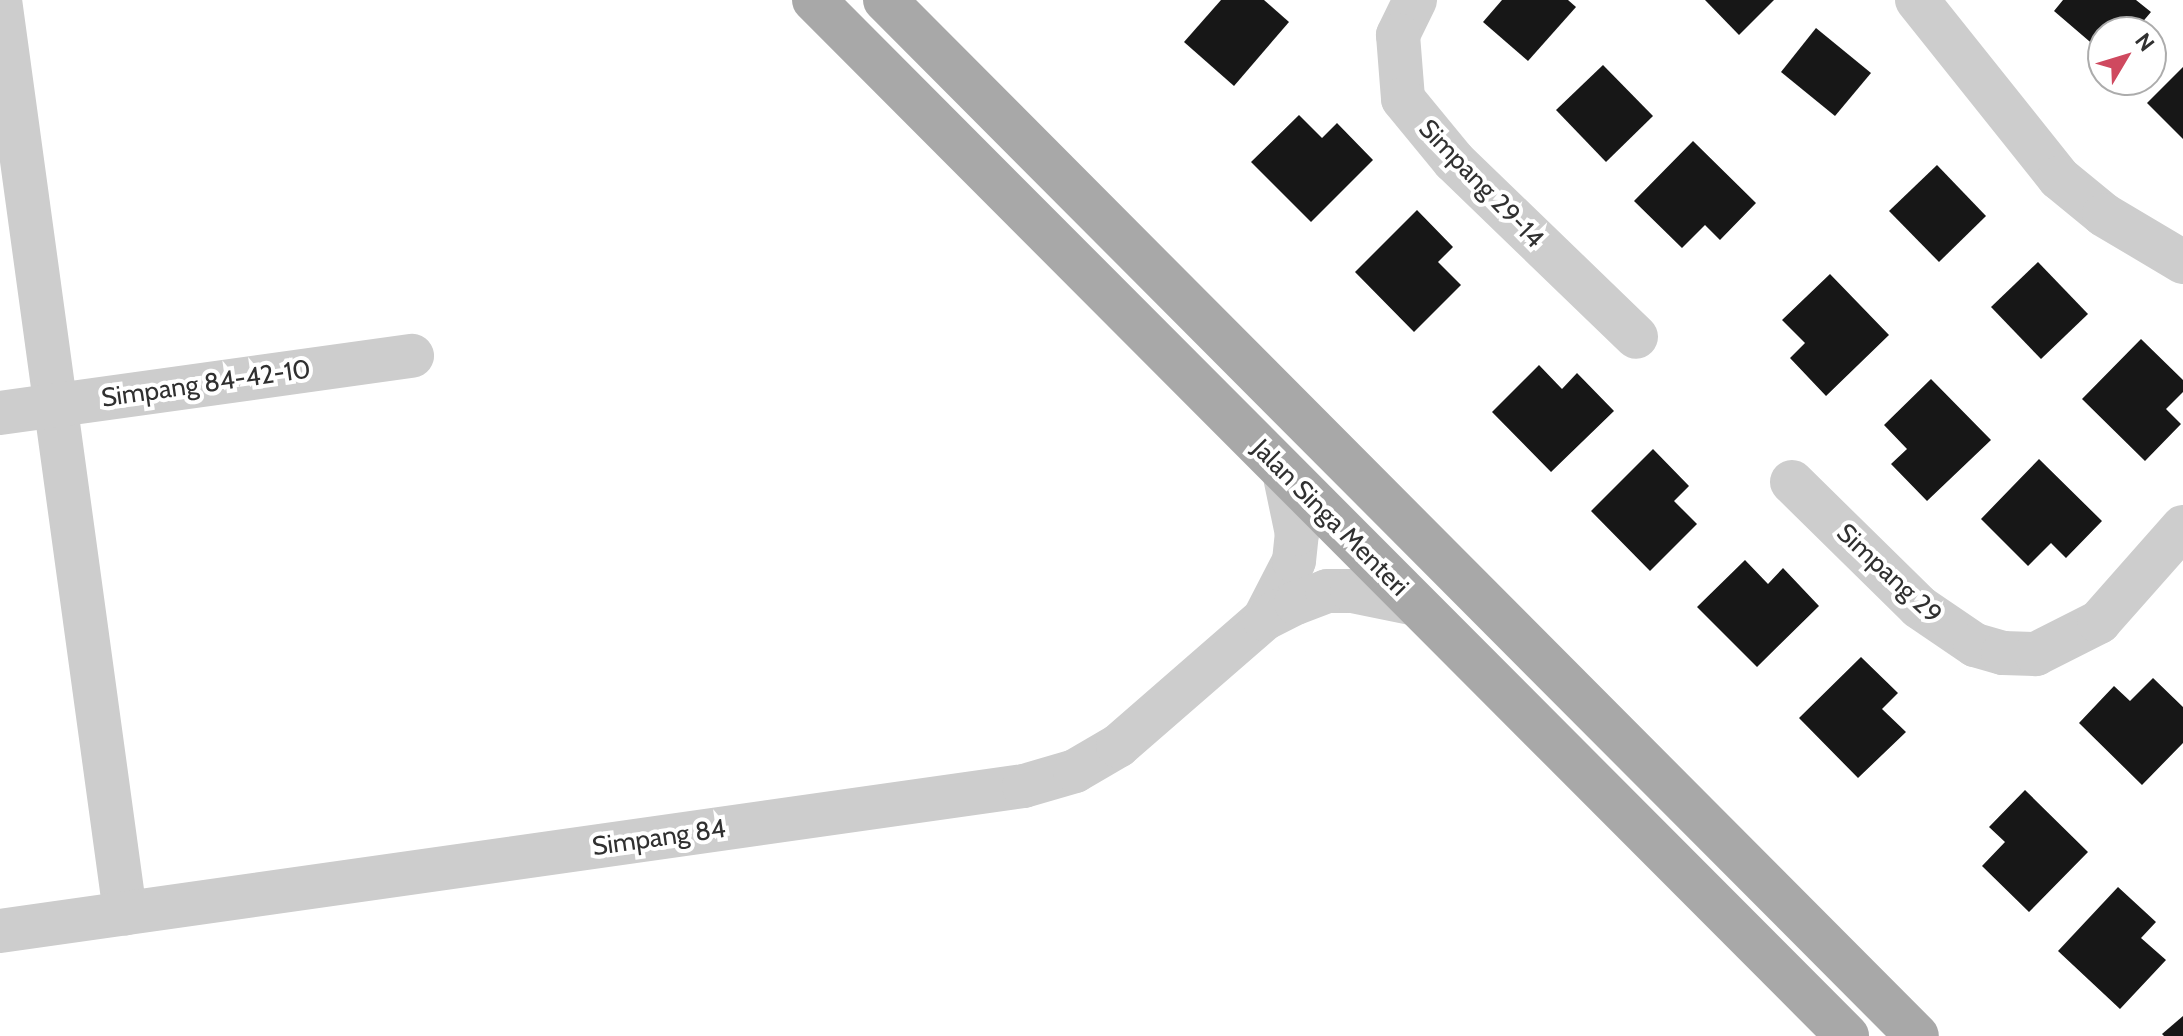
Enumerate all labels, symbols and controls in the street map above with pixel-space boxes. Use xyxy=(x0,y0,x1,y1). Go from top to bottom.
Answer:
north arrow xyxy=(2087,16,2167,96)
text: N xyxy=(2129,28,2160,57)
street label: Simpang 29-14 xyxy=(1412,113,1550,255)
street label: Simpang 84-42-10 xyxy=(99,354,313,414)
street label: Jalan Singa Menteri xyxy=(1245,433,1415,603)
street label: Simpang 29 xyxy=(1830,518,1948,630)
street label: Simpang 84 xyxy=(590,813,728,863)

